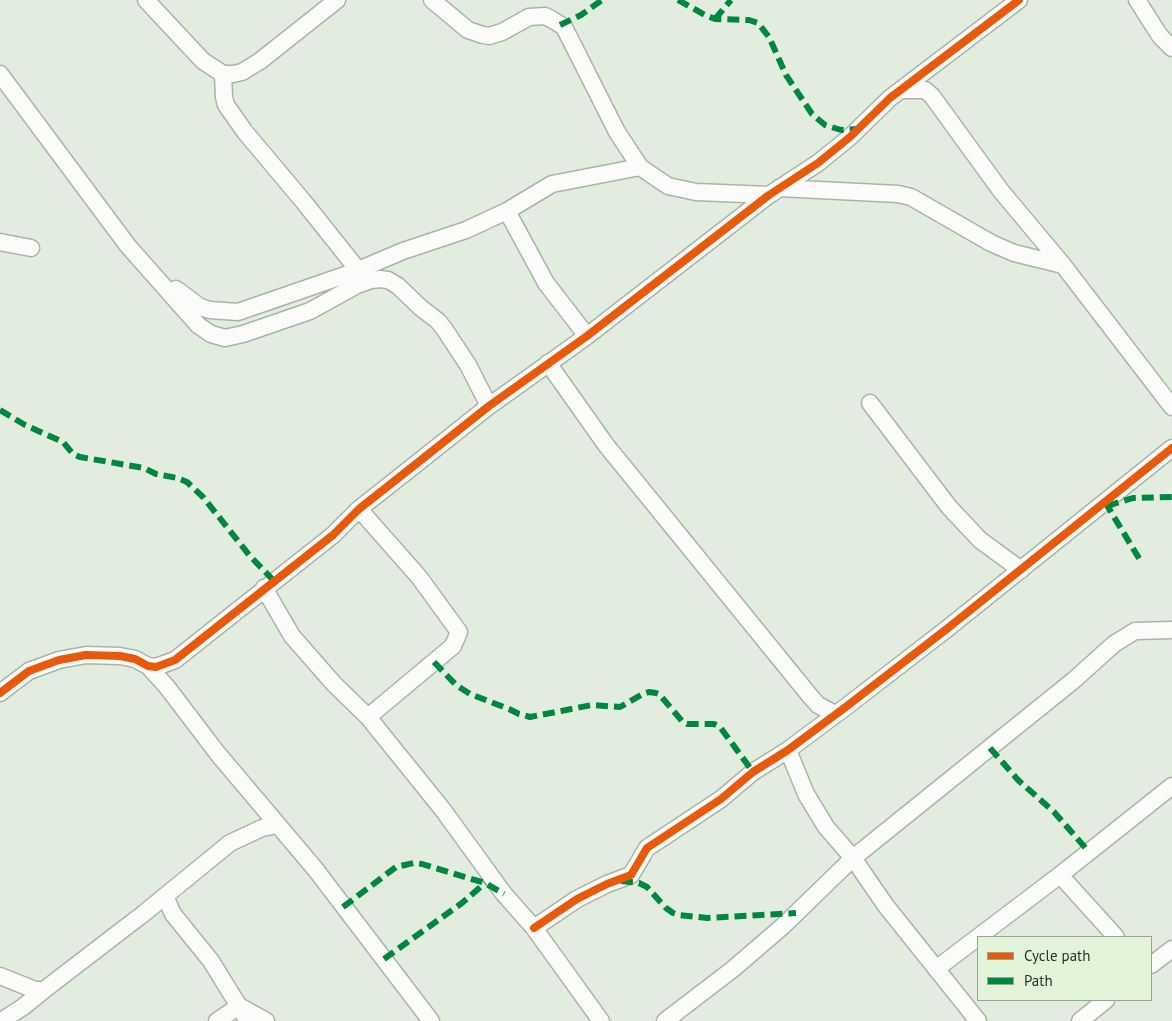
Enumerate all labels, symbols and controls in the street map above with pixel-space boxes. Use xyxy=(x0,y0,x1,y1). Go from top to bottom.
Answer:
legend xyxy=(977,936,1152,1001)
text: Cycle path xyxy=(1024,946,1090,965)
text: Path xyxy=(1024,971,1053,990)

